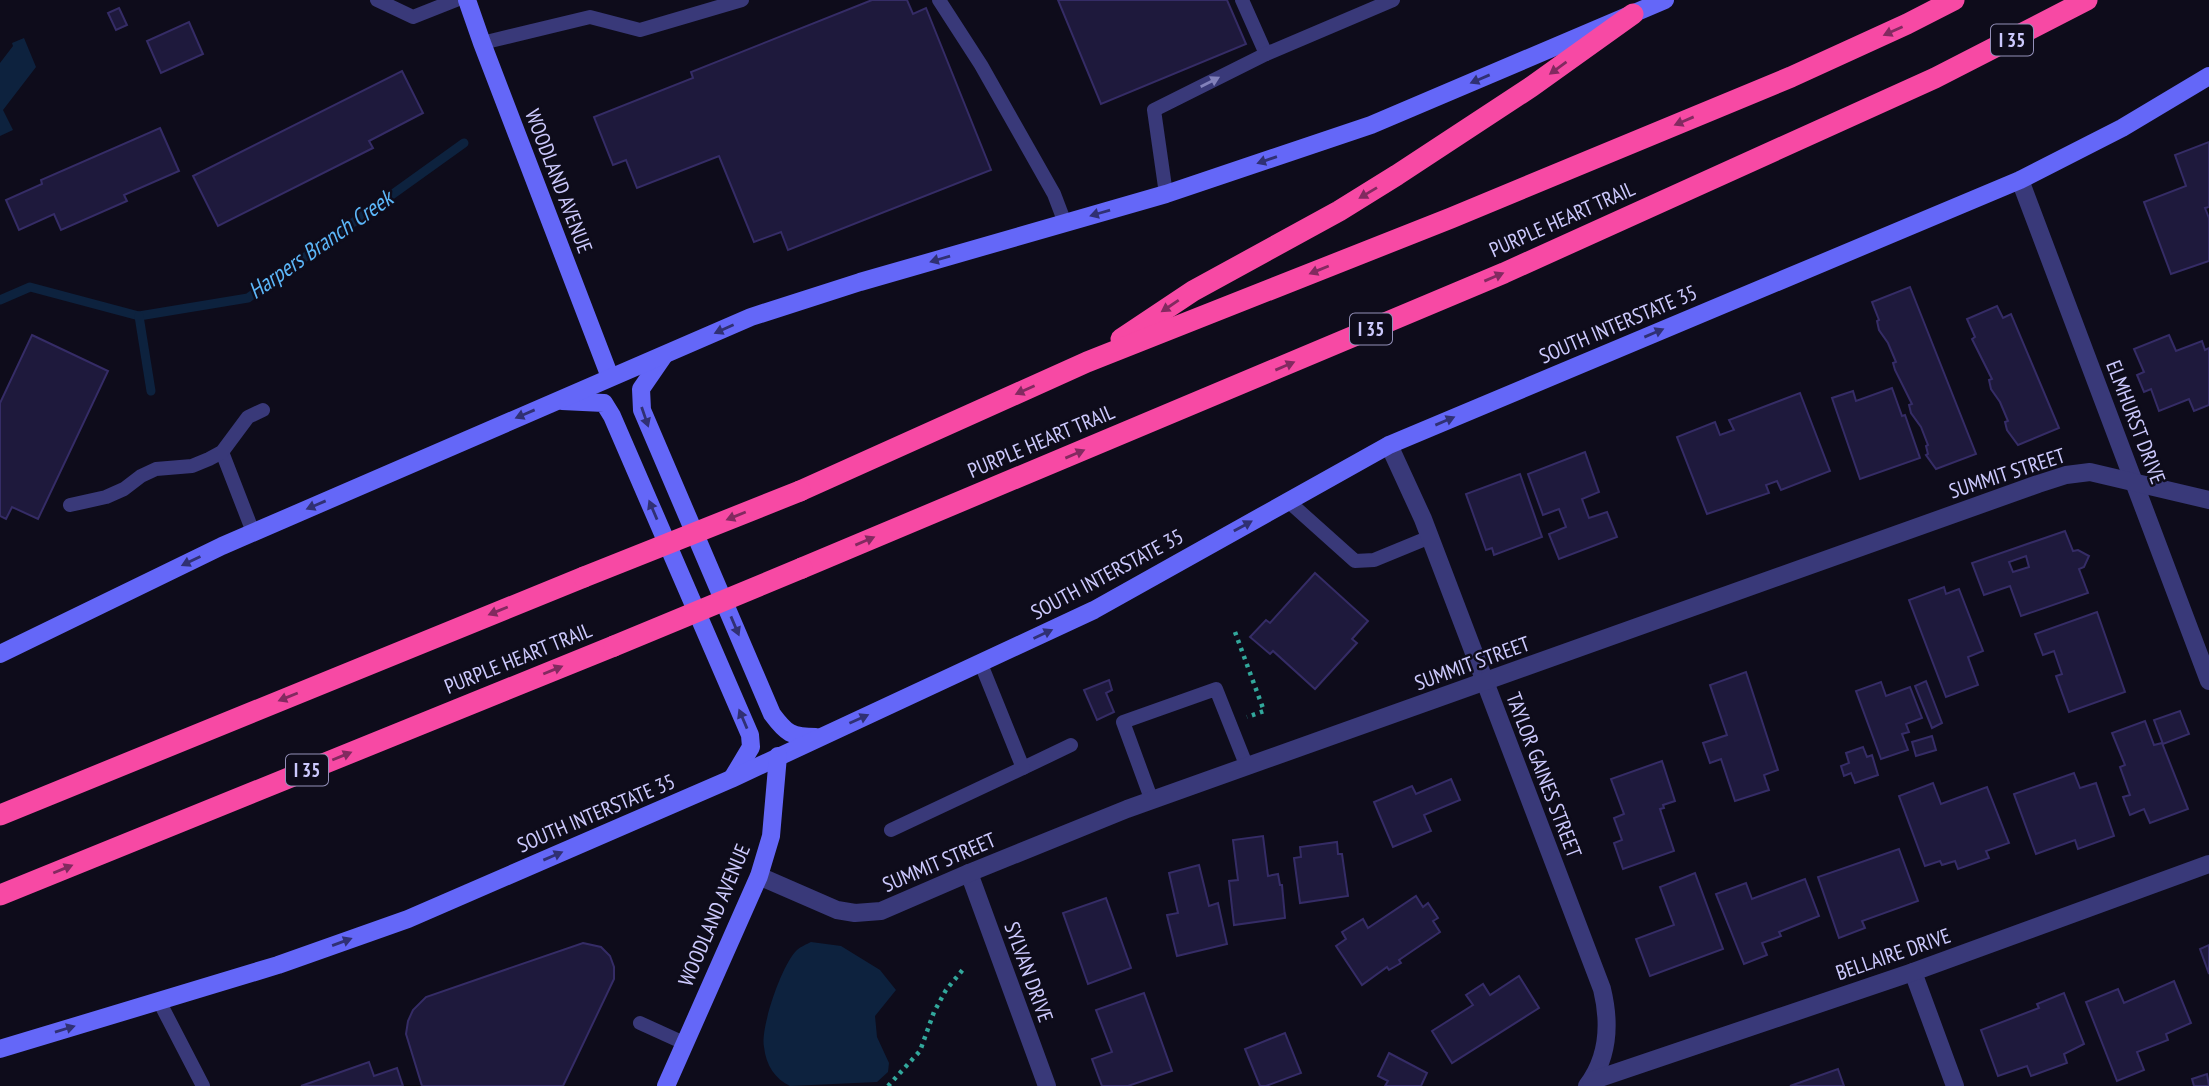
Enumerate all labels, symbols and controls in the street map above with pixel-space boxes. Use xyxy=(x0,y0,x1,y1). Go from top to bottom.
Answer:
road number: I 35 xyxy=(1991,24,2033,56)
one-way arrow xyxy=(1883,25,1903,37)
one-way arrow xyxy=(1549,61,1567,75)
one-way arrow xyxy=(1470,73,1490,85)
one-way arrow xyxy=(1200,77,1220,88)
street label: WOODLAND AVENUE xyxy=(519,105,599,257)
one-way arrow xyxy=(1674,116,1695,127)
one-way arrow xyxy=(1257,155,1278,166)
street label: PURPLE HEART TRAIL xyxy=(1485,175,1639,263)
water label: Harpers Branch Creek xyxy=(242,182,401,305)
one-way arrow xyxy=(1358,187,1377,200)
one-way arrow xyxy=(1090,208,1111,218)
one-way arrow xyxy=(928,254,950,265)
one-way arrow xyxy=(1308,265,1329,276)
one-way arrow xyxy=(1484,271,1504,283)
street label: SOUTH INTERSTATE 35 xyxy=(1535,279,1701,369)
one-way arrow xyxy=(1161,299,1180,312)
road number: I 35 xyxy=(1350,314,1392,344)
one-way arrow xyxy=(713,324,734,335)
one-way arrow xyxy=(1644,327,1665,338)
street label: ELMHURST DRIVE xyxy=(2100,356,2172,488)
one-way arrow xyxy=(1274,360,1295,371)
one-way arrow xyxy=(1015,384,1035,396)
street label: PURPLE HEART TRAIL xyxy=(964,398,1119,484)
one-way arrow xyxy=(640,406,651,427)
one-way arrow xyxy=(514,409,535,420)
one-way arrow xyxy=(1434,416,1455,427)
street label: SUMMIT STREET xyxy=(1945,441,2069,504)
one-way arrow xyxy=(1064,448,1085,459)
one-way arrow xyxy=(647,499,658,520)
one-way arrow xyxy=(306,500,327,511)
one-way arrow xyxy=(726,511,747,522)
one-way arrow xyxy=(1233,520,1253,532)
street label: SOUTH INTERSTATE 35 xyxy=(1026,522,1188,626)
one-way arrow xyxy=(854,536,875,547)
one-way arrow xyxy=(181,555,201,567)
one-way arrow xyxy=(488,606,509,617)
street label: PURPLE HEART TRAIL xyxy=(440,616,596,700)
one-way arrow xyxy=(729,616,740,637)
one-way arrow xyxy=(1033,629,1053,640)
street label: SUMMIT STREET xyxy=(1411,629,1534,696)
one-way arrow xyxy=(543,665,564,676)
street label: TAYLOR GAINES STREET xyxy=(1500,689,1588,862)
one-way arrow xyxy=(277,692,298,703)
one-way arrow xyxy=(737,708,748,729)
one-way arrow xyxy=(849,713,869,725)
one-way arrow xyxy=(332,750,352,762)
road number: I 35 xyxy=(286,754,328,786)
street label: SOUTH INTERSTATE 35 xyxy=(513,768,679,858)
street label: SUMMIT STREET xyxy=(878,826,1000,898)
street label: WOODLAND AVENUE xyxy=(672,840,756,990)
one-way arrow xyxy=(543,850,563,862)
one-way arrow xyxy=(53,864,74,875)
street label: SYLVAN DRIVE xyxy=(998,918,1060,1026)
street label: BELLAIRE DRIVE xyxy=(1832,922,1954,986)
one-way arrow xyxy=(332,936,353,947)
one-way arrow xyxy=(55,1024,76,1034)

